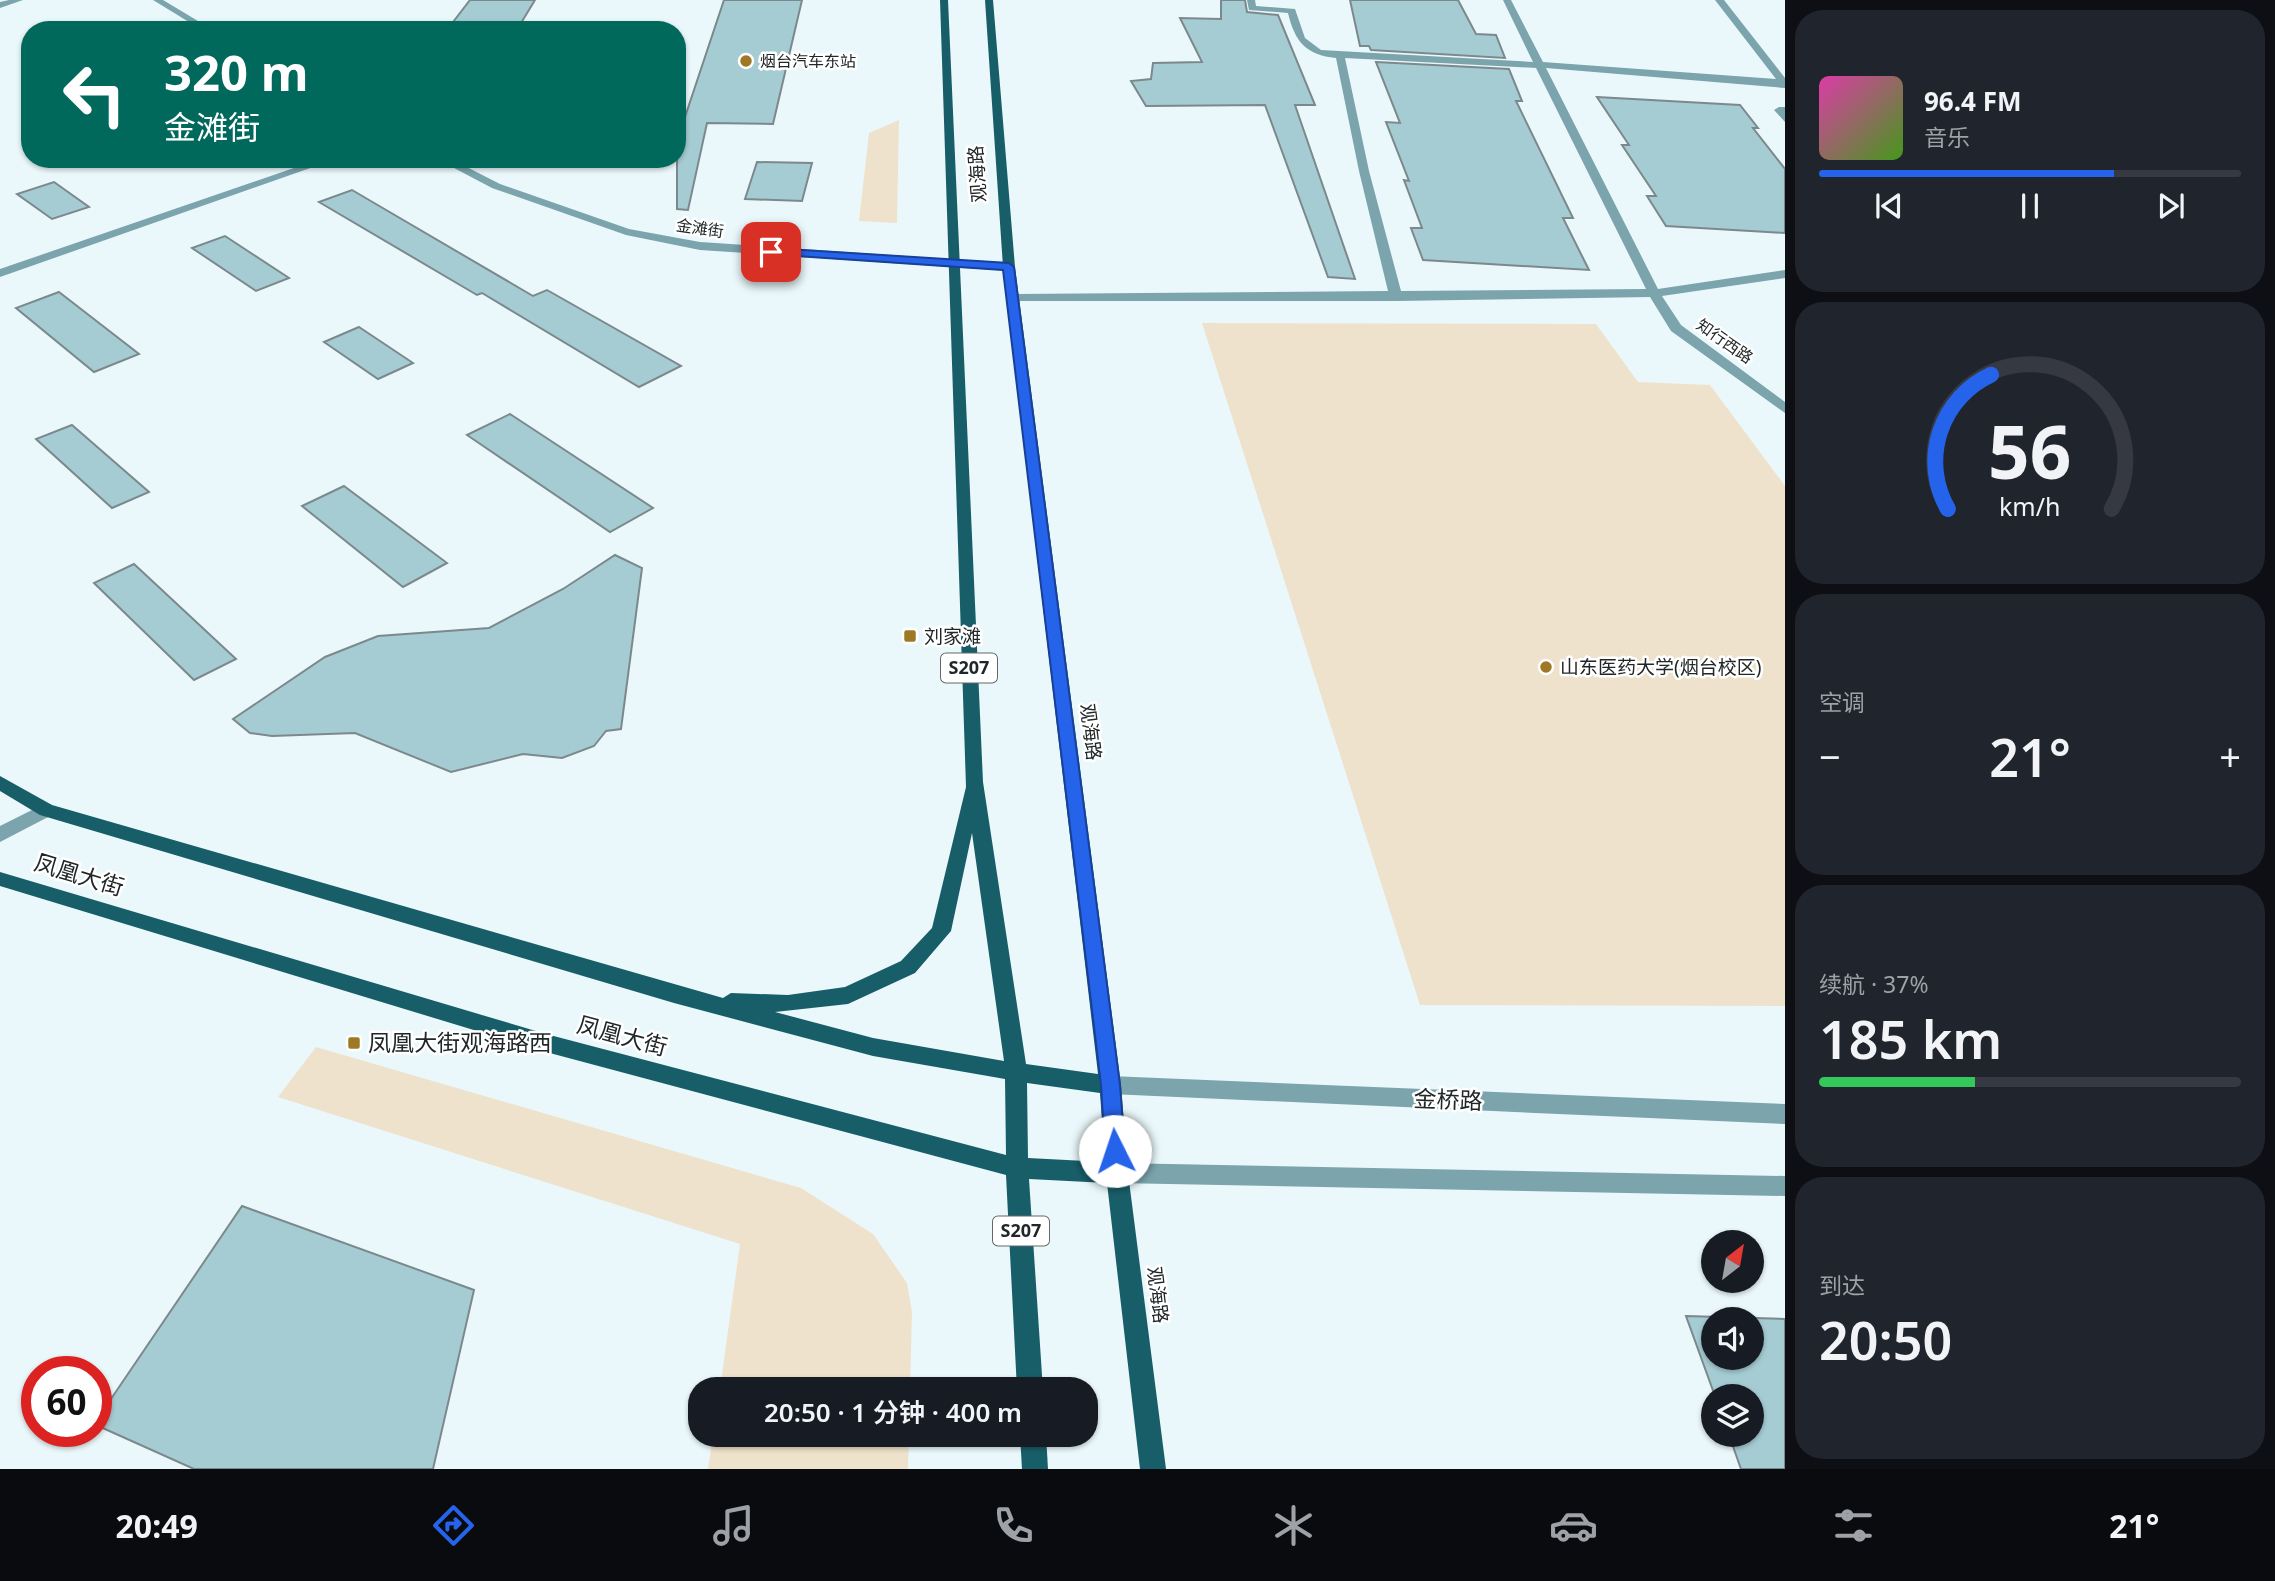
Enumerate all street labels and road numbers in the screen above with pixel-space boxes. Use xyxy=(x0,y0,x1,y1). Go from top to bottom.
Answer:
street label: 观海路 xyxy=(962,145,992,203)
street label: 金滩街 xyxy=(675,214,725,242)
street label: 知行西路 xyxy=(1692,314,1758,368)
road number: S207 xyxy=(941,654,997,682)
street label: 观海路 xyxy=(1075,702,1107,762)
street label: 凤凰大街 xyxy=(31,845,128,903)
street label: 凤凰大街 xyxy=(574,1008,671,1062)
street label: 金桥路 xyxy=(1413,1082,1483,1116)
road number: S207 xyxy=(993,1216,1049,1246)
street label: 观海路 xyxy=(1142,1265,1174,1325)

